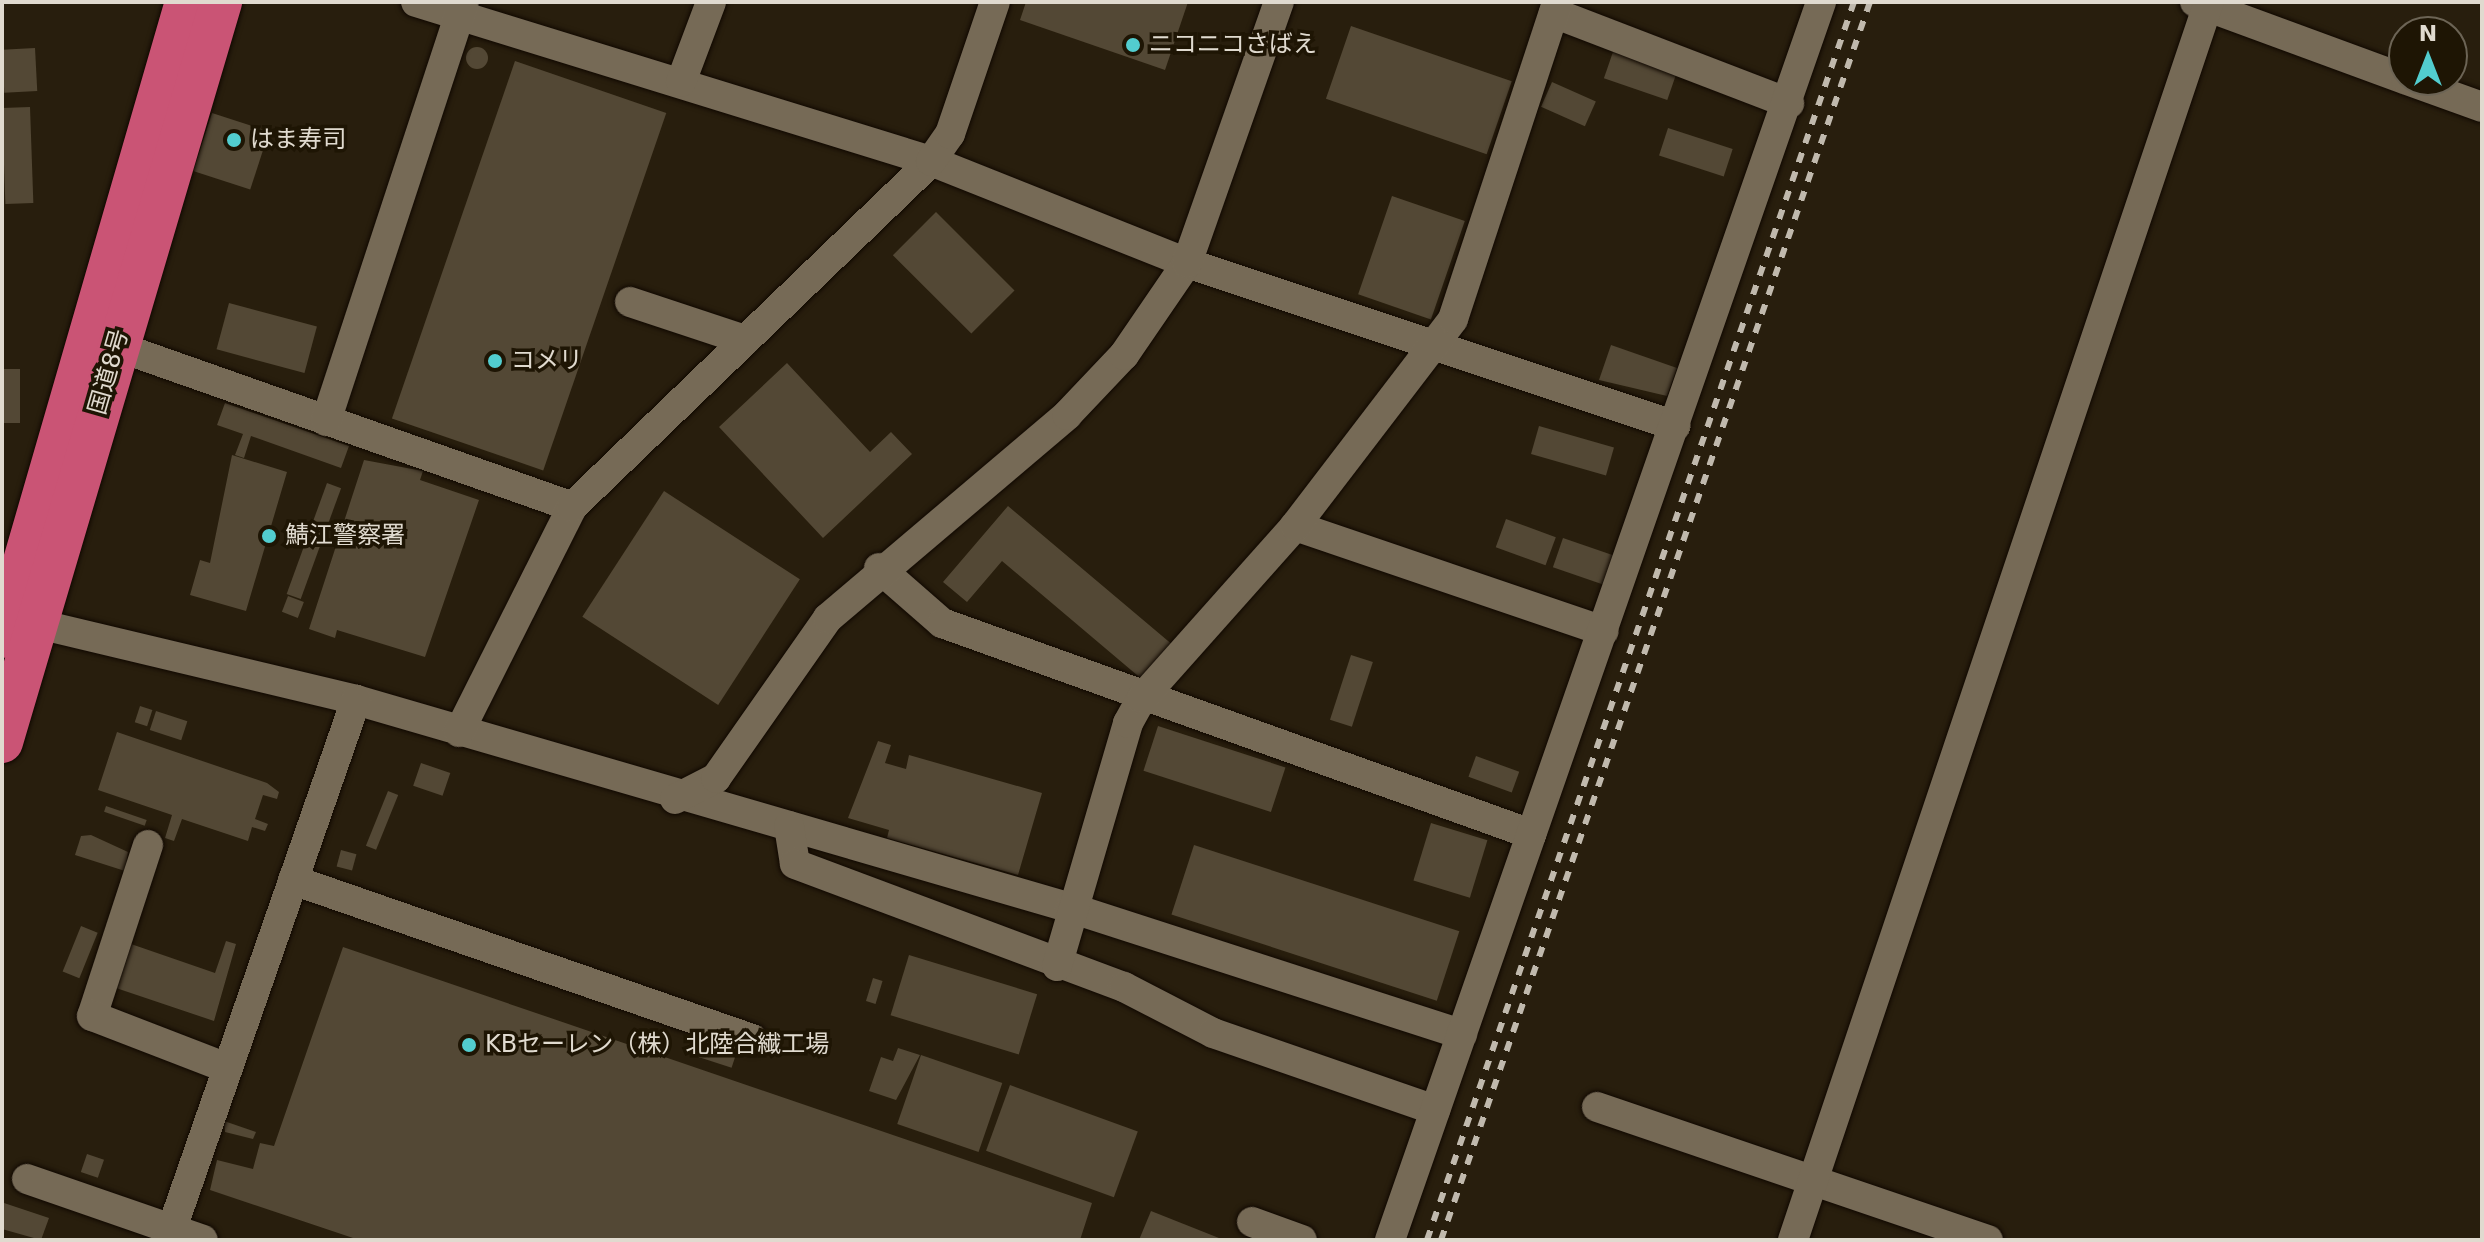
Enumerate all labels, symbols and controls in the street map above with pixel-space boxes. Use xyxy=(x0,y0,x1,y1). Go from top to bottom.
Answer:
north arrow xyxy=(2388,16,2468,96)
text: N xyxy=(2419,21,2437,46)
place label: ニコニコさばえ xyxy=(1149,31,1317,59)
marker: ニコニコさばえ xyxy=(1124,36,1142,54)
place label: はま寿司 xyxy=(250,126,346,154)
marker: はま寿司 xyxy=(225,131,243,149)
street label: 国道8号 xyxy=(83,326,135,418)
place label: コメリ xyxy=(511,347,583,375)
marker: コメリ xyxy=(486,352,504,370)
place label: 鯖江警察署 xyxy=(285,522,405,550)
marker: 鯖江警察署 xyxy=(260,527,278,545)
place label: KBセーレン（株）北陸合繊工場 xyxy=(485,1031,829,1059)
marker: KBセーレン（株）北陸合繊工場 xyxy=(460,1036,478,1054)

